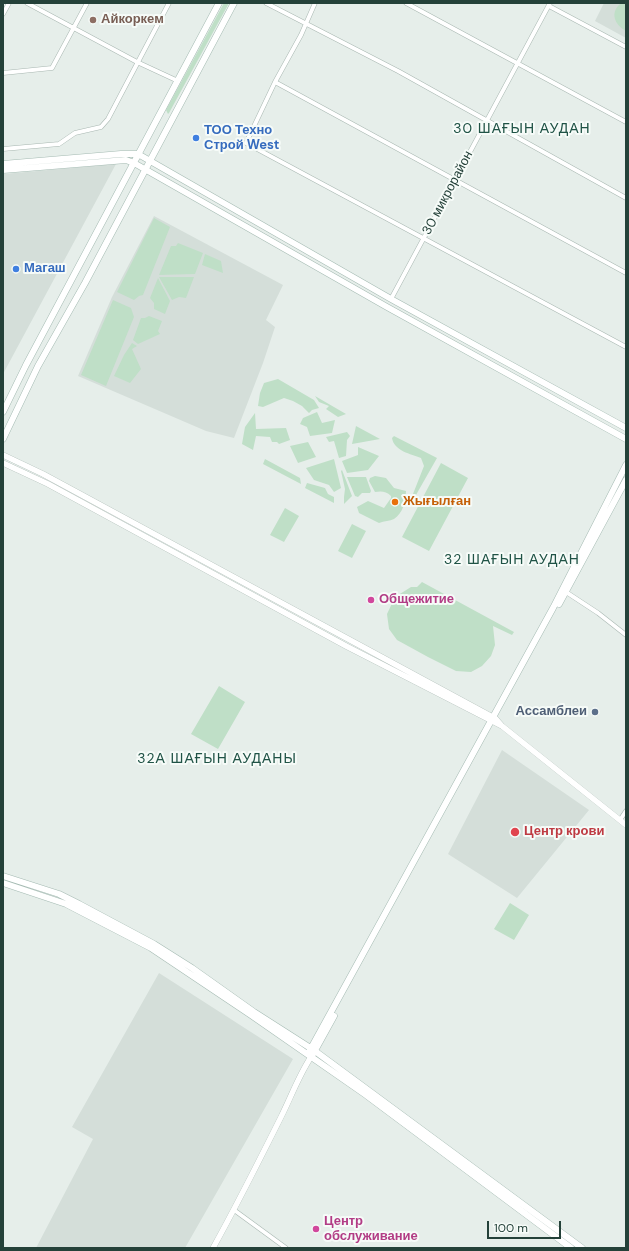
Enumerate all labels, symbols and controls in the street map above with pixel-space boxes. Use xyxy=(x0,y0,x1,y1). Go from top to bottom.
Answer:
place label: Айкоркем xyxy=(101,12,164,28)
marker: Айкоркем xyxy=(88,15,98,25)
district label: 30 ШАҒЫН АУДАН xyxy=(453,121,591,137)
place label: ТОО Техно Строй West xyxy=(204,123,279,154)
marker: ТОО Техно Строй West xyxy=(191,133,201,143)
street label: 30 микрорайон xyxy=(419,148,477,238)
place label: Магаш xyxy=(24,261,66,277)
marker: Магаш xyxy=(11,264,21,274)
place label: Жығылған xyxy=(403,494,471,510)
marker: Жығылған xyxy=(390,497,400,507)
district label: 32 ШАҒЫН АУДАН xyxy=(444,552,580,568)
place label: Общежитие xyxy=(379,592,454,608)
marker: Общежитие xyxy=(366,595,376,605)
place label: Ассамблеи xyxy=(515,704,587,720)
marker: Ассамблеи xyxy=(590,707,600,717)
district label: 32А ШАҒЫН АУДАНЫ xyxy=(137,751,297,767)
place label: Центр крови xyxy=(524,824,604,840)
marker: Центр крови xyxy=(509,826,521,838)
scale bar xyxy=(489,1213,563,1239)
place label: Центр обслуживание xyxy=(324,1214,418,1245)
text: 100 m xyxy=(494,1220,528,1236)
marker: Центр обслуживание xyxy=(311,1224,321,1234)

